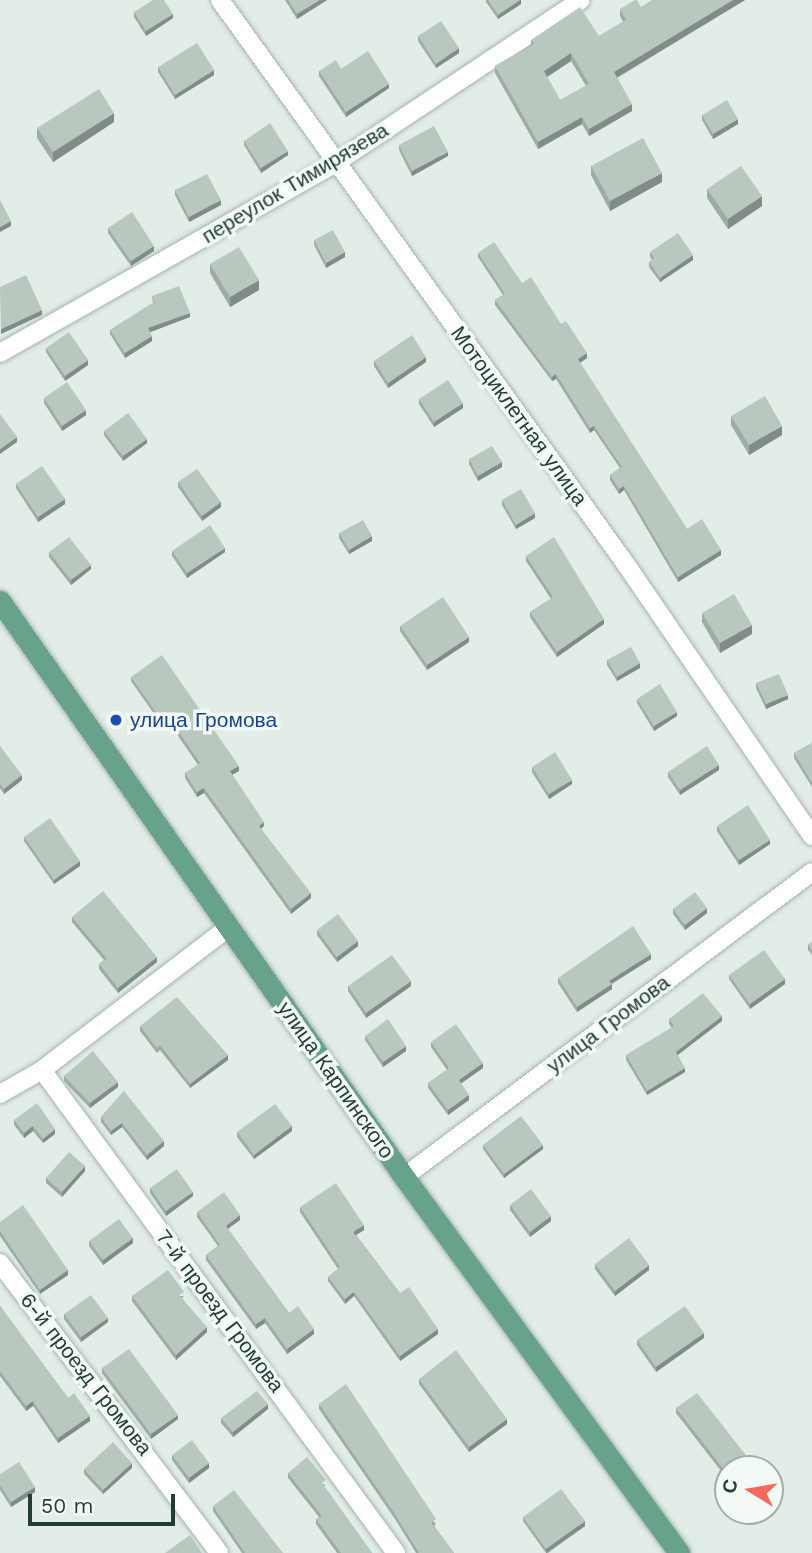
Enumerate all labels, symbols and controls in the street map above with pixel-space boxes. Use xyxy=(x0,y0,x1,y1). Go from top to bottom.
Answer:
street label: переулок Тимирязева xyxy=(197,117,393,249)
street label: Мотоциклетная улица xyxy=(445,321,593,511)
place label: улица Громова xyxy=(130,707,277,733)
marker: улица Громова xyxy=(108,712,124,728)
street label: улица Громова xyxy=(542,970,674,1078)
street label: улица Карпинского xyxy=(272,997,400,1163)
street label: 7-й проезд Громова xyxy=(151,1225,289,1397)
street label: 6-й проезд Громова xyxy=(15,1288,157,1460)
north arrow xyxy=(714,1455,784,1525)
text: С xyxy=(717,1477,742,1495)
scale bar xyxy=(32,1480,178,1524)
text: 50 m xyxy=(41,1493,93,1518)

